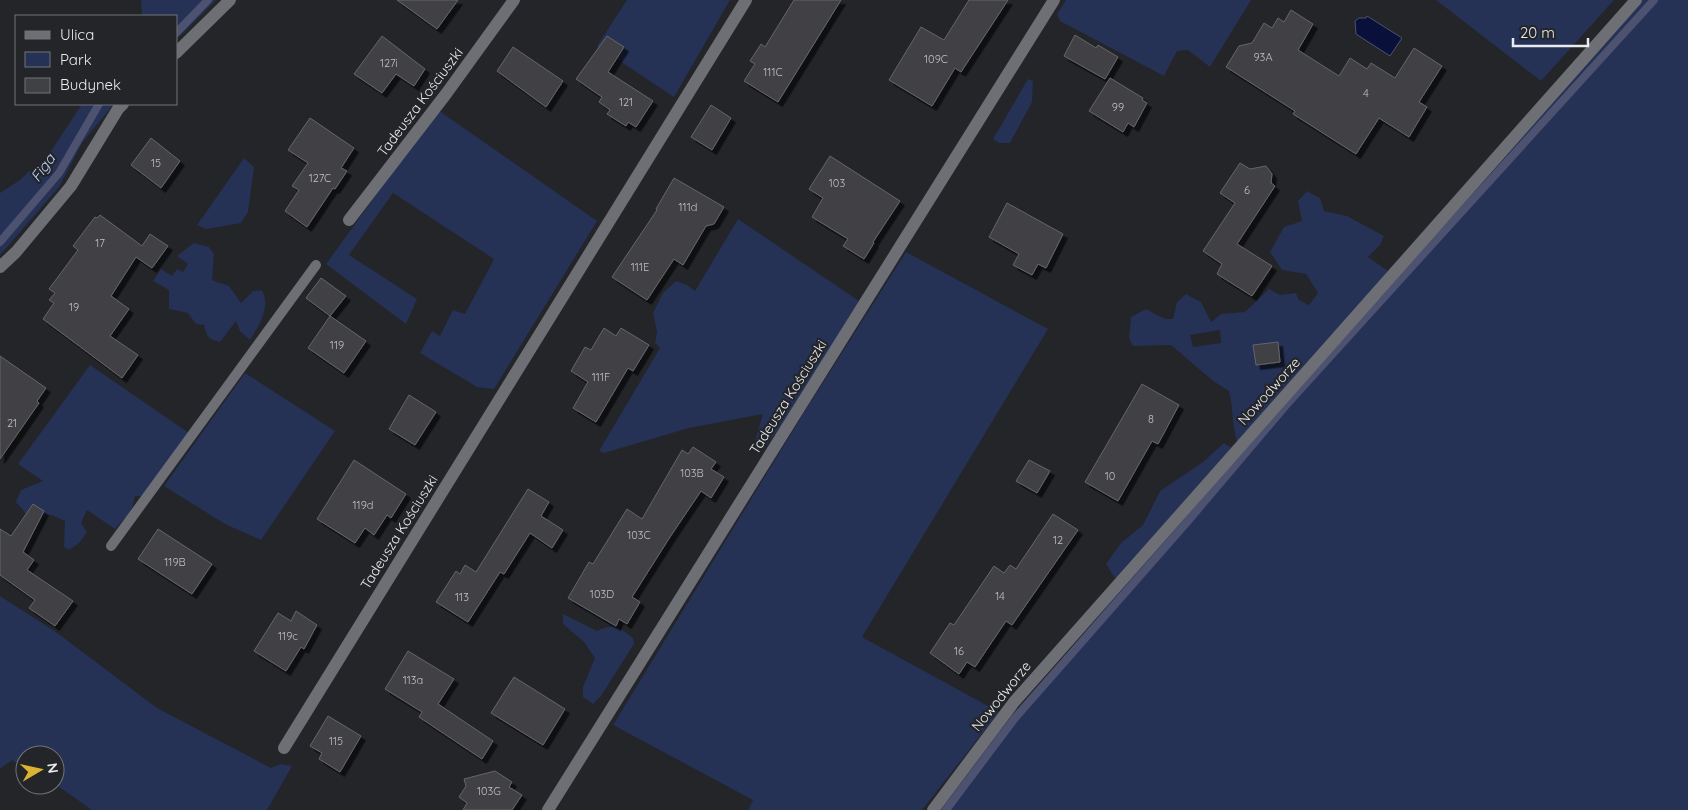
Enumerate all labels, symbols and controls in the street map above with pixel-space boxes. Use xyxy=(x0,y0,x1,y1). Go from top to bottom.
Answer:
legend xyxy=(15,15,178,105)
scale bar xyxy=(1513,15,1588,47)
text: 20 m xyxy=(1520,23,1555,42)
text: Ulica xyxy=(60,25,94,44)
street label: Tadeusza Kościuszki xyxy=(373,44,467,160)
text: Park xyxy=(60,50,92,69)
house number: 93A xyxy=(1253,50,1273,64)
house number: 109C xyxy=(924,52,948,66)
house number: 127i xyxy=(380,56,398,70)
house number: 111C xyxy=(763,65,783,79)
text: Budynek xyxy=(60,75,121,94)
house number: 4 xyxy=(1363,86,1369,100)
house number: 121 xyxy=(619,95,633,109)
house number: 99 xyxy=(1112,100,1124,114)
water label: Figa xyxy=(26,149,60,185)
house number: 15 xyxy=(151,156,161,170)
house number: 127C xyxy=(309,171,331,185)
house number: 103 xyxy=(829,176,845,190)
house number: 6 xyxy=(1244,183,1250,197)
house number: 111d xyxy=(679,200,697,214)
house number: 17 xyxy=(95,236,105,250)
house number: 111E xyxy=(631,260,649,274)
house number: 19 xyxy=(69,300,79,314)
street label: Tadeusza Kościuszki xyxy=(745,336,831,458)
house number: 119 xyxy=(330,338,344,352)
street label: Nowodworze xyxy=(1234,353,1304,429)
house number: 111F xyxy=(592,370,610,384)
house number: 8 xyxy=(1148,412,1154,426)
house number: 21 xyxy=(7,416,17,430)
house number: 103B xyxy=(680,466,704,480)
house number: 10 xyxy=(1105,469,1115,483)
street label: Tadeusza Kościuszki xyxy=(356,471,442,593)
house number: 119d xyxy=(353,498,373,512)
house number: 103C xyxy=(627,528,651,542)
house number: 12 xyxy=(1053,533,1063,547)
house number: 119B xyxy=(164,555,186,569)
house number: 103D xyxy=(590,587,614,601)
house number: 14 xyxy=(995,589,1005,603)
house number: 113 xyxy=(455,590,469,604)
house number: 119c xyxy=(278,629,298,643)
house number: 16 xyxy=(954,644,964,658)
street label: Nowodworze xyxy=(967,657,1035,735)
house number: 113a xyxy=(403,673,423,687)
house number: 115 xyxy=(329,734,343,748)
north arrow xyxy=(15,745,65,795)
text: N xyxy=(43,761,63,774)
house number: 103G xyxy=(477,784,501,798)

